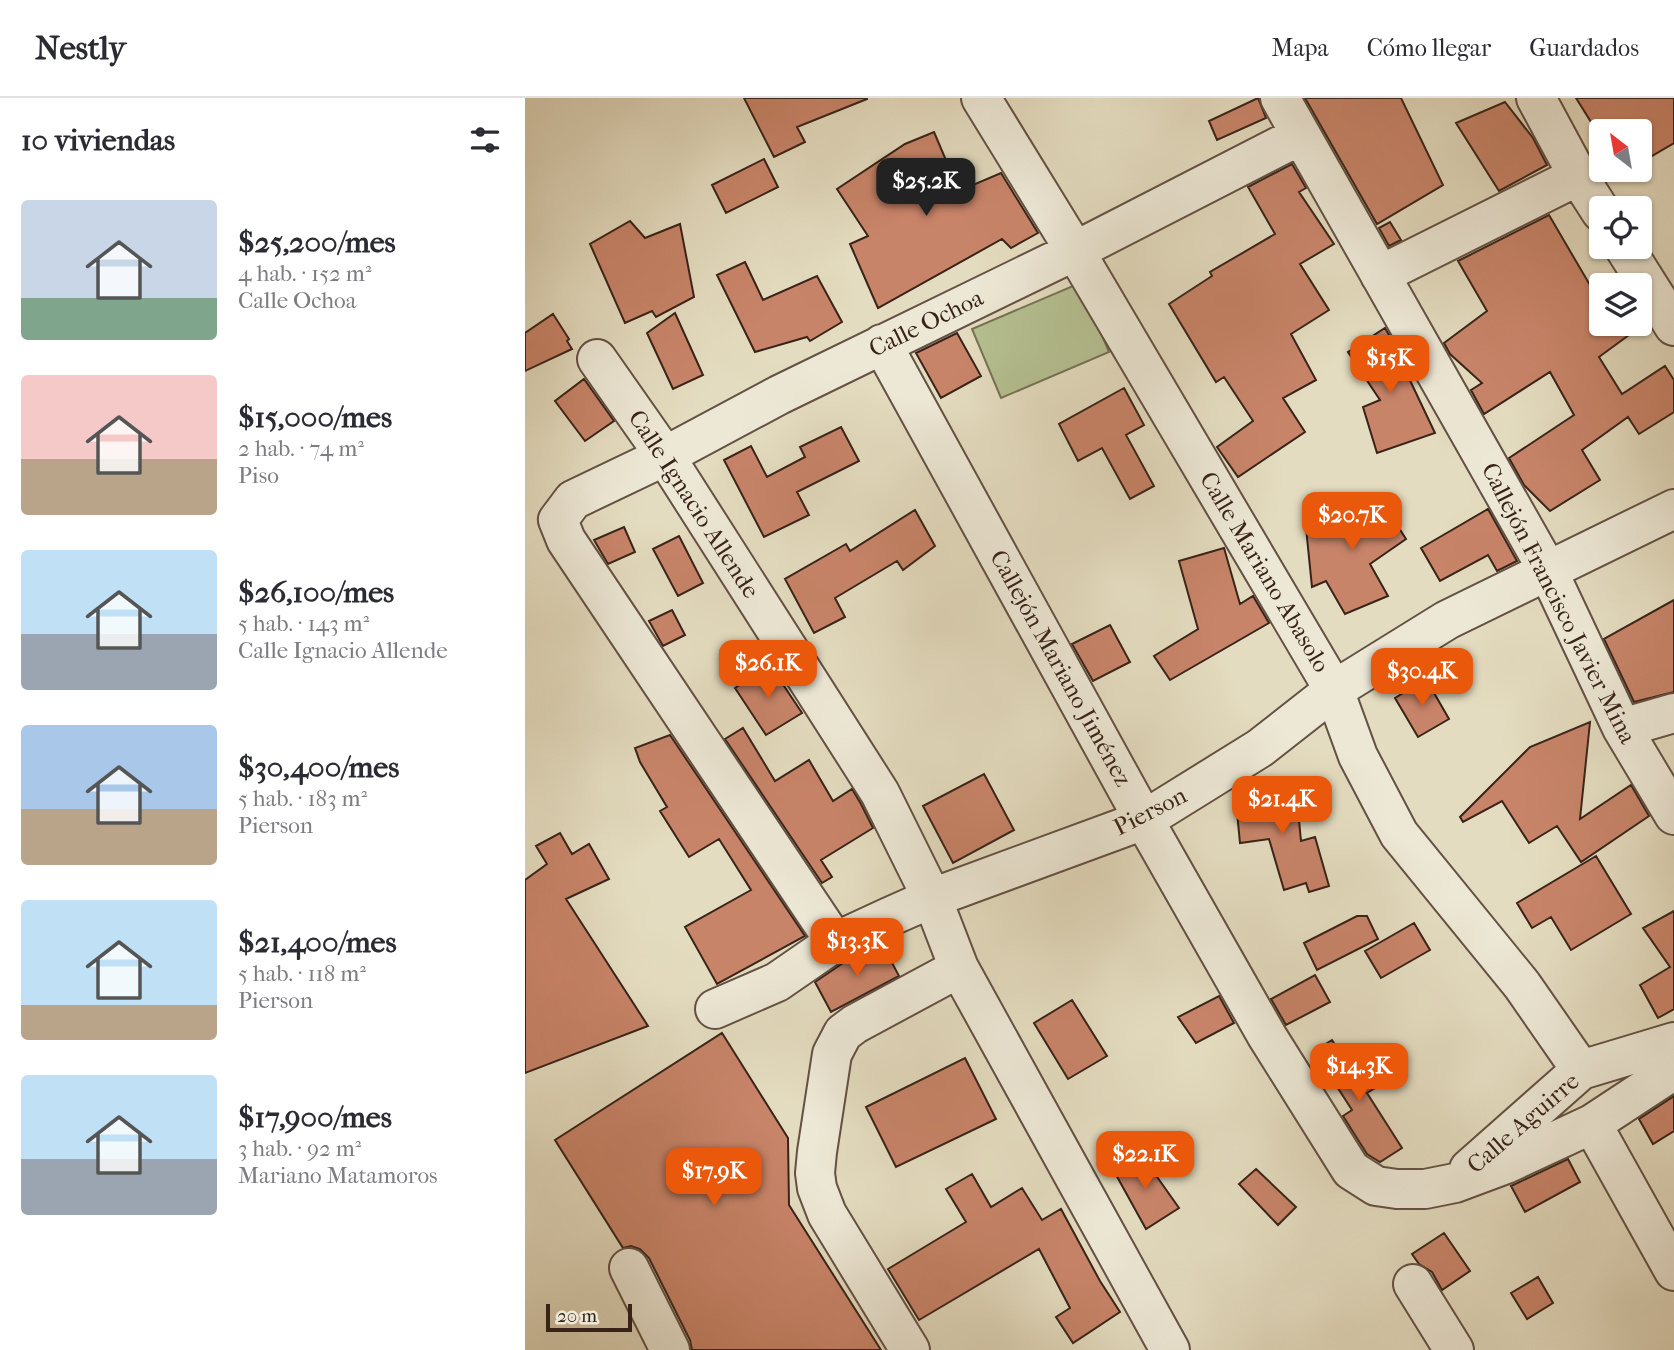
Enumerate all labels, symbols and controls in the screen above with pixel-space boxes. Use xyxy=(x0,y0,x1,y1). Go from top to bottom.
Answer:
text: Nestly xyxy=(35,29,126,68)
text: Mapa xyxy=(1271,34,1329,62)
text: Cómo llegar xyxy=(1367,34,1491,62)
text: Guardados xyxy=(1529,34,1639,62)
north arrow xyxy=(1589,119,1652,182)
map controls xyxy=(1589,119,1652,336)
icon: filters xyxy=(466,121,504,159)
text: 10 viviendas xyxy=(21,123,175,158)
pin: $25.2K xyxy=(869,158,983,218)
text: $25.2K xyxy=(892,167,960,194)
button: locate xyxy=(1589,196,1652,259)
text: $25,200/mes xyxy=(238,225,396,260)
icon: home xyxy=(77,228,161,312)
text: 4 hab. · 152 m² xyxy=(238,260,371,287)
button: layers xyxy=(1589,273,1652,336)
street label: Calle Ochoa xyxy=(864,283,988,363)
text: Calle Ochoa xyxy=(238,287,356,314)
pin: $15K xyxy=(1349,336,1431,395)
text: $15K xyxy=(1366,344,1414,371)
text: $15,000/mes xyxy=(238,400,392,435)
icon: home xyxy=(77,403,161,487)
street label: Calle Ignacio Allende xyxy=(623,405,765,603)
text: 2 hab. · 74 m² xyxy=(238,435,364,462)
street label: Callejón Francisco Javier Mina xyxy=(1476,458,1643,749)
text: Piso xyxy=(238,462,279,489)
street label: Calle Mariano Abasolo xyxy=(1194,467,1336,677)
pin: $20.7K xyxy=(1295,492,1409,552)
text: $20.7K xyxy=(1318,501,1386,528)
street label: Callejón Mariano Jiménez xyxy=(984,545,1138,791)
text: $26,100/mes xyxy=(238,575,394,610)
icon: home xyxy=(77,578,161,662)
text: 5 hab. · 143 m² xyxy=(238,610,369,637)
text: Calle Ignacio Allende xyxy=(238,637,448,664)
pin: $26.1K xyxy=(711,640,825,700)
pin: $30.4K xyxy=(1365,648,1479,708)
text: $26.1K xyxy=(735,649,801,676)
text: $30.4K xyxy=(1387,657,1457,684)
text: $30,400/mes xyxy=(238,750,399,785)
icon: home xyxy=(77,753,161,837)
pin: $21.4K xyxy=(1225,776,1339,836)
street label: Pierson xyxy=(1109,781,1191,841)
text: 5 hab. · 183 m² xyxy=(238,785,367,812)
text: $21.4K xyxy=(1248,785,1316,812)
text: Pierson xyxy=(238,812,313,839)
pin: $13.3K xyxy=(800,918,914,978)
text: $21,400/mes xyxy=(238,925,397,960)
text: $13.3K xyxy=(827,927,887,954)
icon: home xyxy=(77,928,161,1012)
text: 5 hab. · 118 m² xyxy=(238,960,366,987)
text: Pierson xyxy=(238,987,313,1014)
pin: $14.3K xyxy=(1302,1044,1416,1103)
text: $14.3K xyxy=(1326,1052,1392,1079)
street label: Calle Aguirre xyxy=(1461,1067,1585,1179)
text: $17,900/mes xyxy=(238,1100,392,1135)
icon: home xyxy=(77,1103,161,1187)
pin: $22.1K xyxy=(1088,1132,1202,1191)
text: 3 hab. · 92 m² xyxy=(238,1135,361,1162)
text: $22.1K xyxy=(1112,1140,1178,1167)
pin: $17.9K xyxy=(657,1148,771,1208)
text: $17.9K xyxy=(682,1157,746,1184)
text: Mariano Matamoros xyxy=(238,1162,438,1189)
scale bar xyxy=(546,1301,632,1333)
text: 20 m xyxy=(557,1305,597,1327)

